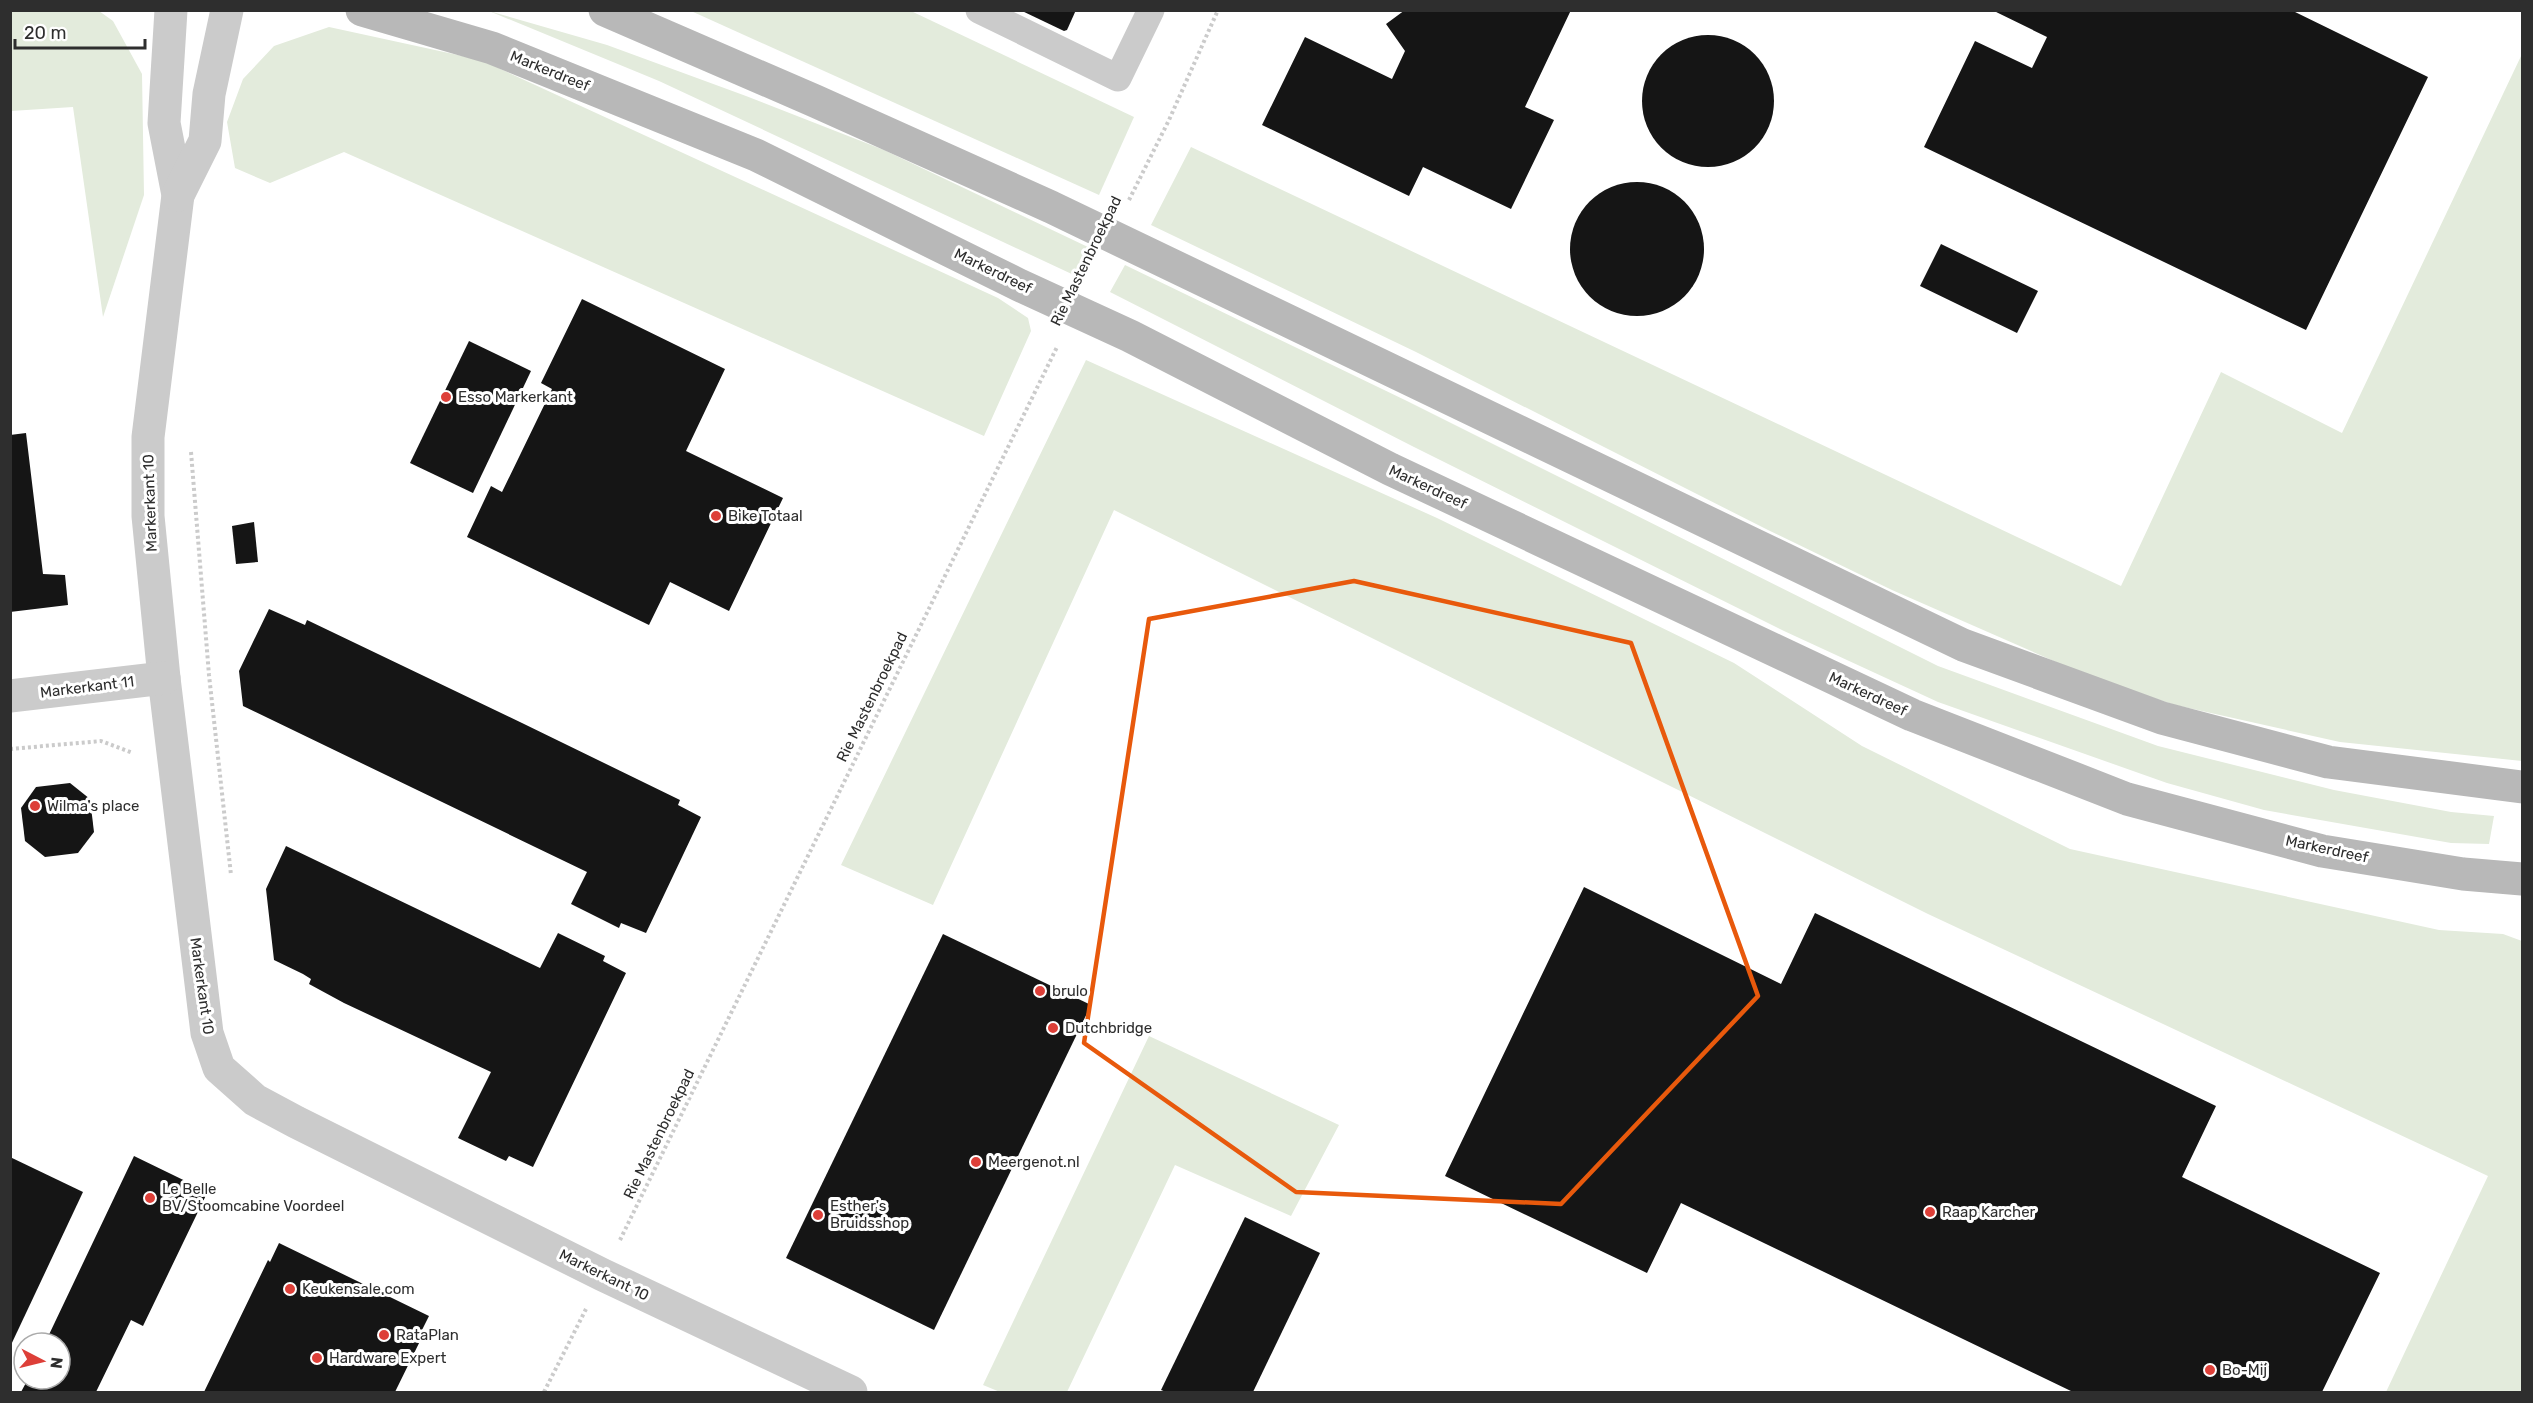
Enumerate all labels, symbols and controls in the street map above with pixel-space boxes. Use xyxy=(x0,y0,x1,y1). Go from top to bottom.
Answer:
scale bar xyxy=(15,12,146,50)
text: 20 m xyxy=(24,22,66,44)
street label: Markerdreef xyxy=(508,47,593,95)
street label: Rie Mastenbroekpad xyxy=(1047,193,1125,329)
street label: Markerdreef xyxy=(951,244,1035,298)
place label: Esso Markerkant xyxy=(458,388,573,406)
marker: Esso Markerkant xyxy=(439,390,453,404)
street label: Markerkant 10 xyxy=(139,454,161,552)
street label: Markerdreef xyxy=(1386,461,1470,513)
place label: Bike Totaal xyxy=(728,507,803,525)
marker: Bike Totaal xyxy=(709,509,723,523)
street label: Rie Mastenbroekpad xyxy=(833,629,911,765)
street label: Markerdreef xyxy=(1826,668,1910,720)
street label: Markerkant 11 xyxy=(39,672,135,702)
place label: Wilma's place xyxy=(47,797,139,815)
marker: Wilma's place xyxy=(28,799,42,813)
street label: Markerdreef xyxy=(2284,831,2370,867)
street label: Markerkant 10 xyxy=(186,936,218,1036)
place label: brulo xyxy=(1052,982,1088,1000)
marker: brulo xyxy=(1033,984,1047,998)
place label: Dutchbridge xyxy=(1065,1019,1152,1037)
marker: Dutchbridge xyxy=(1046,1021,1060,1035)
street label: Rie Mastenbroekpad xyxy=(620,1066,698,1202)
place label: Meergenot.nl xyxy=(988,1153,1080,1171)
marker: Meergenot.nl xyxy=(969,1155,983,1169)
place label: Le Belle BV/Stoomcabine Voordeel xyxy=(162,1180,344,1215)
marker: Le Belle BV/Stoomcabine Voordeel xyxy=(143,1191,157,1205)
place label: Esther's Bruidsshop xyxy=(830,1197,909,1232)
place label: Raap Karcher xyxy=(1942,1203,2036,1221)
marker: Raap Karcher xyxy=(1923,1205,1937,1219)
marker: Esther's Bruidsshop xyxy=(811,1208,825,1222)
street label: Markerkant 10 xyxy=(556,1245,652,1305)
place label: Keukensale.com xyxy=(302,1280,415,1298)
marker: Keukensale.com xyxy=(283,1282,297,1296)
place label: RataPlan xyxy=(396,1326,459,1344)
marker: RataPlan xyxy=(377,1328,391,1342)
north arrow xyxy=(12,1331,72,1391)
place label: Hardware Expert xyxy=(329,1349,446,1367)
marker: Hardware Expert xyxy=(310,1351,324,1365)
text: N xyxy=(46,1356,67,1370)
place label: Bo-Mij xyxy=(2222,1361,2267,1379)
marker: Bo-Mij xyxy=(2203,1363,2217,1377)

